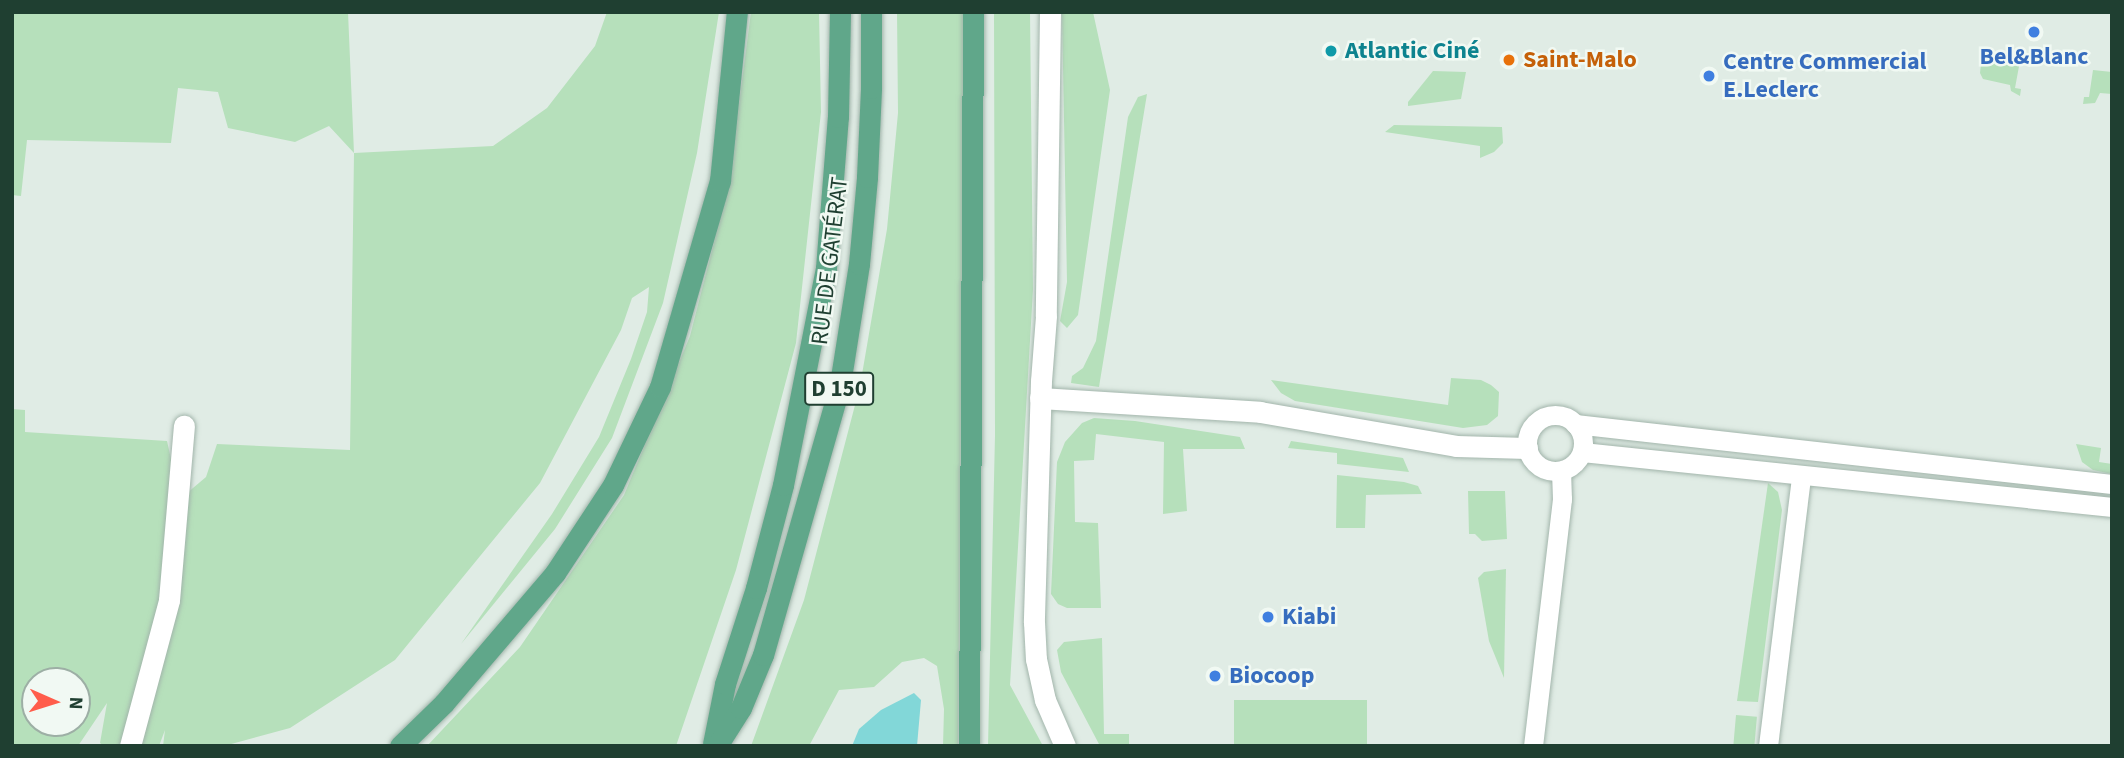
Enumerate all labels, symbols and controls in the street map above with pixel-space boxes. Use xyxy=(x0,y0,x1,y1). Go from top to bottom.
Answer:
marker: Bel&Blanc xyxy=(2026,24,2042,40)
place label: Atlantic Ciné xyxy=(1345,37,1479,65)
marker: Atlantic Ciné xyxy=(1323,43,1339,59)
place label: Bel&Blanc xyxy=(1980,43,2088,71)
place label: Saint-Malo xyxy=(1523,46,1637,74)
place label: Centre Commercial E.Leclerc xyxy=(1723,48,1926,104)
marker: Saint-Malo xyxy=(1501,52,1517,68)
marker: Centre Commercial E.Leclerc xyxy=(1701,68,1717,84)
street label: RUE DE GATÉRAT xyxy=(805,175,855,347)
road number: D 150 xyxy=(804,370,874,408)
place label: Kiabi xyxy=(1282,603,1336,631)
marker: Kiabi xyxy=(1260,609,1276,625)
place label: Biocoop xyxy=(1229,662,1314,690)
north arrow xyxy=(21,667,91,737)
marker: Biocoop xyxy=(1207,668,1223,684)
text: N xyxy=(62,696,89,710)

